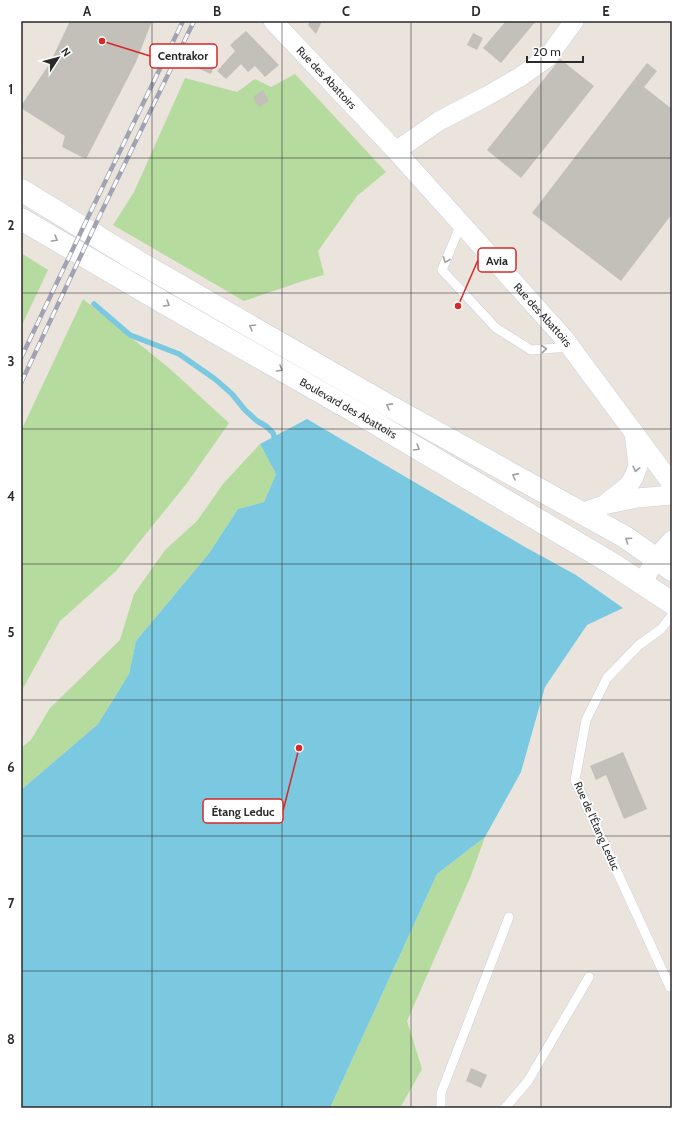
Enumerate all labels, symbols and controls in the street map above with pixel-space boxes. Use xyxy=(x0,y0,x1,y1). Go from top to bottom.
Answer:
text: A xyxy=(83,3,92,19)
text: B xyxy=(213,3,221,19)
text: C xyxy=(342,3,350,19)
text: D xyxy=(471,3,481,19)
text: E xyxy=(602,3,610,19)
north arrow xyxy=(38,38,78,78)
scale bar xyxy=(527,38,583,64)
street label: Rue des Abattoirs xyxy=(294,43,360,112)
callout: Centrakor xyxy=(150,44,217,68)
text: 20 m xyxy=(533,44,561,59)
text: N xyxy=(58,45,74,59)
text: Centrakor xyxy=(158,48,208,63)
text: 1 xyxy=(9,81,13,97)
text: 2 xyxy=(8,217,15,233)
one-way arrow xyxy=(51,234,58,241)
callout: Avia xyxy=(478,248,516,272)
text: Avia xyxy=(486,253,508,268)
one-way arrow xyxy=(443,257,451,264)
street label: Rue des Abattoirs xyxy=(511,280,575,350)
one-way arrow xyxy=(163,300,170,307)
one-way arrow xyxy=(249,325,256,332)
one-way arrow xyxy=(541,345,547,354)
text: 3 xyxy=(7,353,15,369)
one-way arrow xyxy=(276,364,283,371)
street label: Boulevard des Abattoirs xyxy=(297,375,400,442)
one-way arrow xyxy=(386,403,394,410)
one-way arrow xyxy=(413,443,420,450)
one-way arrow xyxy=(632,466,640,473)
one-way arrow xyxy=(512,474,519,481)
text: 4 xyxy=(7,488,15,504)
one-way arrow xyxy=(626,538,633,545)
text: 5 xyxy=(8,624,15,640)
text: 6 xyxy=(7,759,15,775)
street label: Rue de l'Étang Leduc xyxy=(571,779,623,873)
callout: Étang Leduc xyxy=(203,799,283,823)
text: Étang Leduc xyxy=(211,804,275,819)
text: 7 xyxy=(8,895,15,911)
text: 8 xyxy=(7,1031,15,1047)

